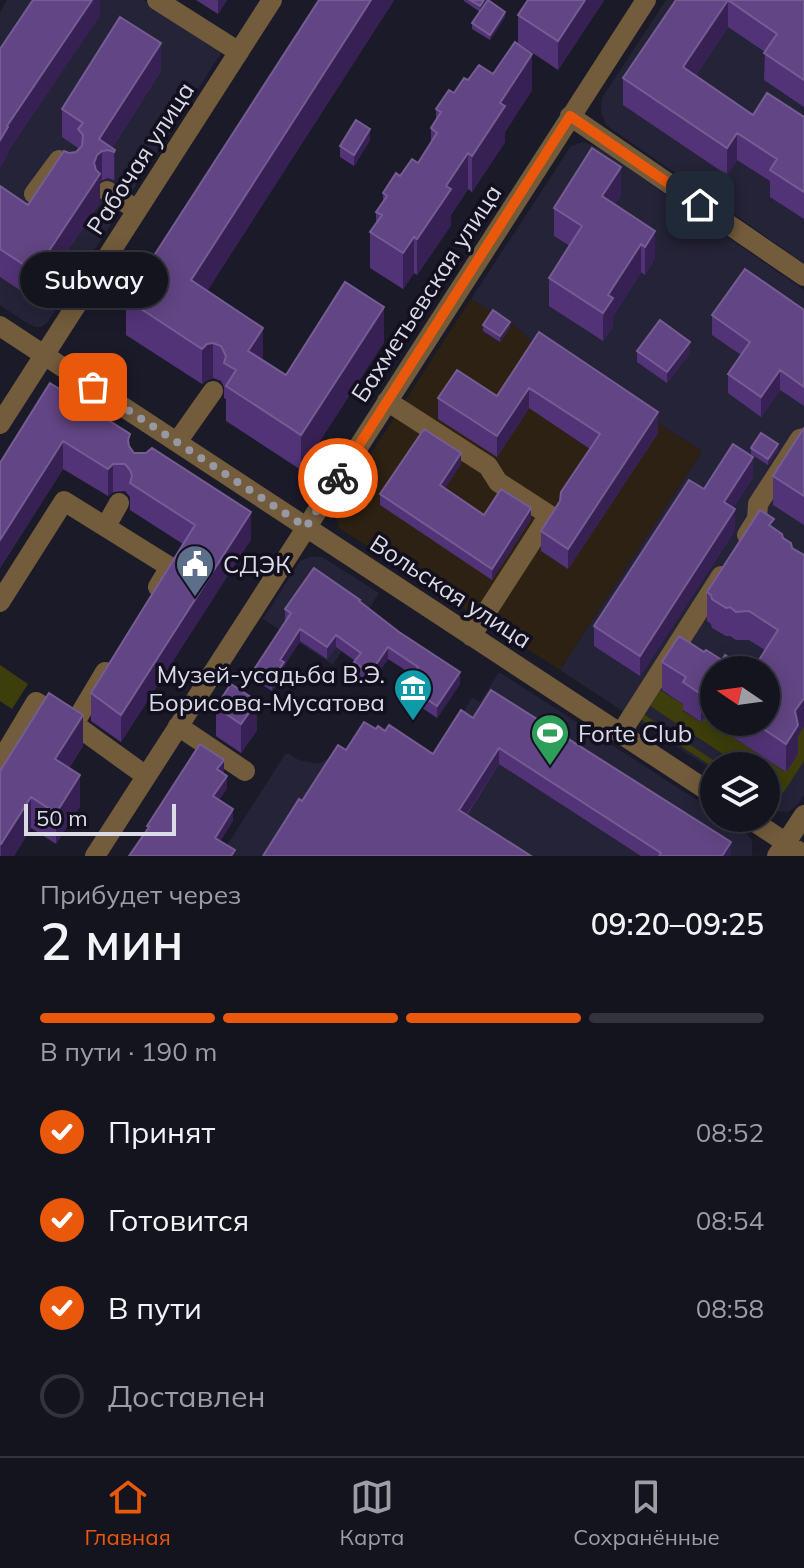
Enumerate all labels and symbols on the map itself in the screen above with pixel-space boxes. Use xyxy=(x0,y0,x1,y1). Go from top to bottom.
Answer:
street label: Рабочая улица xyxy=(80,76,200,240)
pin xyxy=(666,171,734,239)
street label: Бахметьевская улица xyxy=(344,179,508,407)
callout: Subway xyxy=(19,251,167,307)
pin xyxy=(59,353,127,421)
courier xyxy=(298,438,378,518)
street label: Вольская улица xyxy=(365,528,537,654)
public building icon: СДЭК xyxy=(174,543,216,598)
place label: СДЭК xyxy=(223,549,291,579)
north arrow xyxy=(700,656,780,736)
place label: Музей-усадьба В.Э. Борисова-Мусатова xyxy=(148,659,385,717)
museum icon: Музей-усадьба В.Э. Борисова-Мусатова xyxy=(392,667,434,722)
sports icon: Forte Club xyxy=(529,712,571,767)
place label: Forte Club xyxy=(578,718,692,748)
scale bar xyxy=(24,800,176,836)

